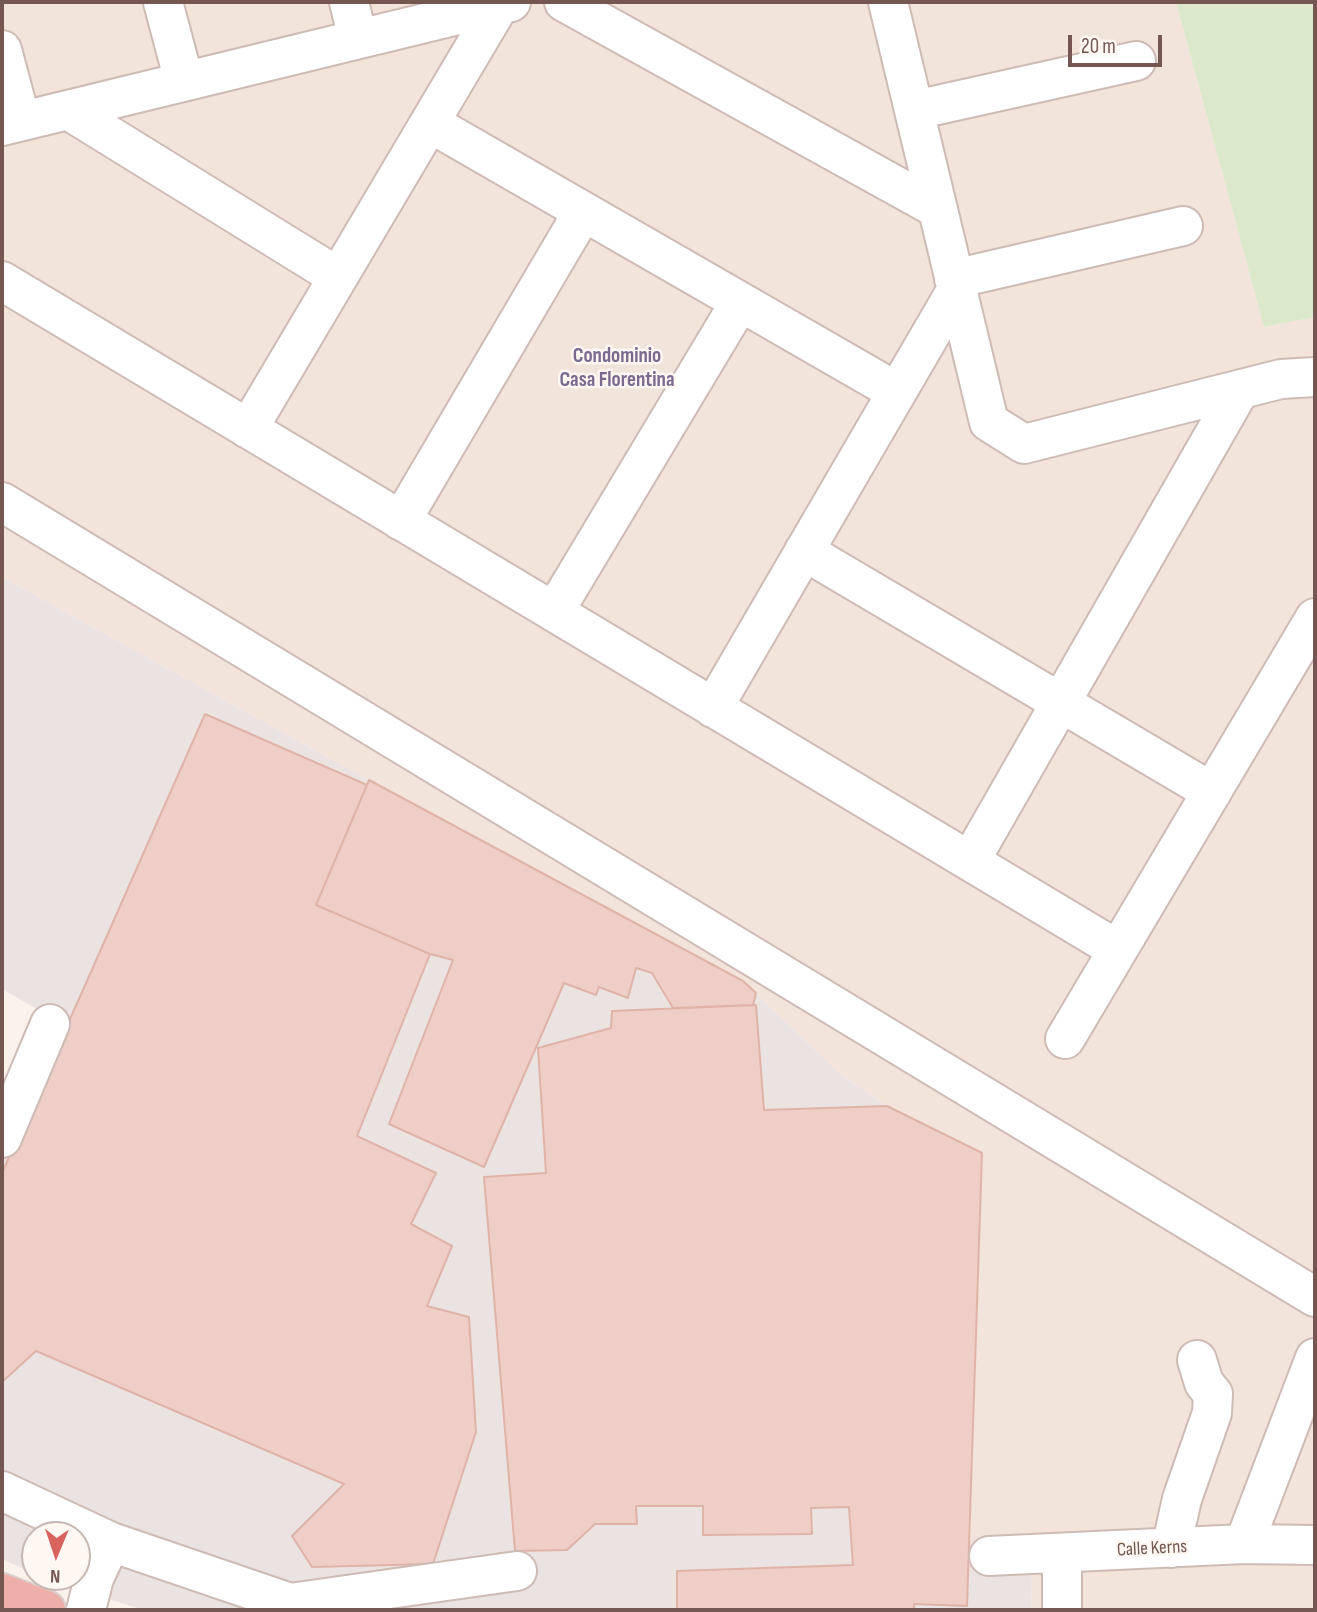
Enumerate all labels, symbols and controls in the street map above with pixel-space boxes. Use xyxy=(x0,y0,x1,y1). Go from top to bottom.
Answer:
scale bar xyxy=(1072,21,1166,65)
text: 20 m xyxy=(1081,34,1116,59)
district label: Condominio Casa Florentina xyxy=(560,344,674,394)
north arrow xyxy=(21,1521,91,1591)
street label: Calle Kerns xyxy=(1116,1536,1188,1562)
text: N xyxy=(50,1564,61,1587)

